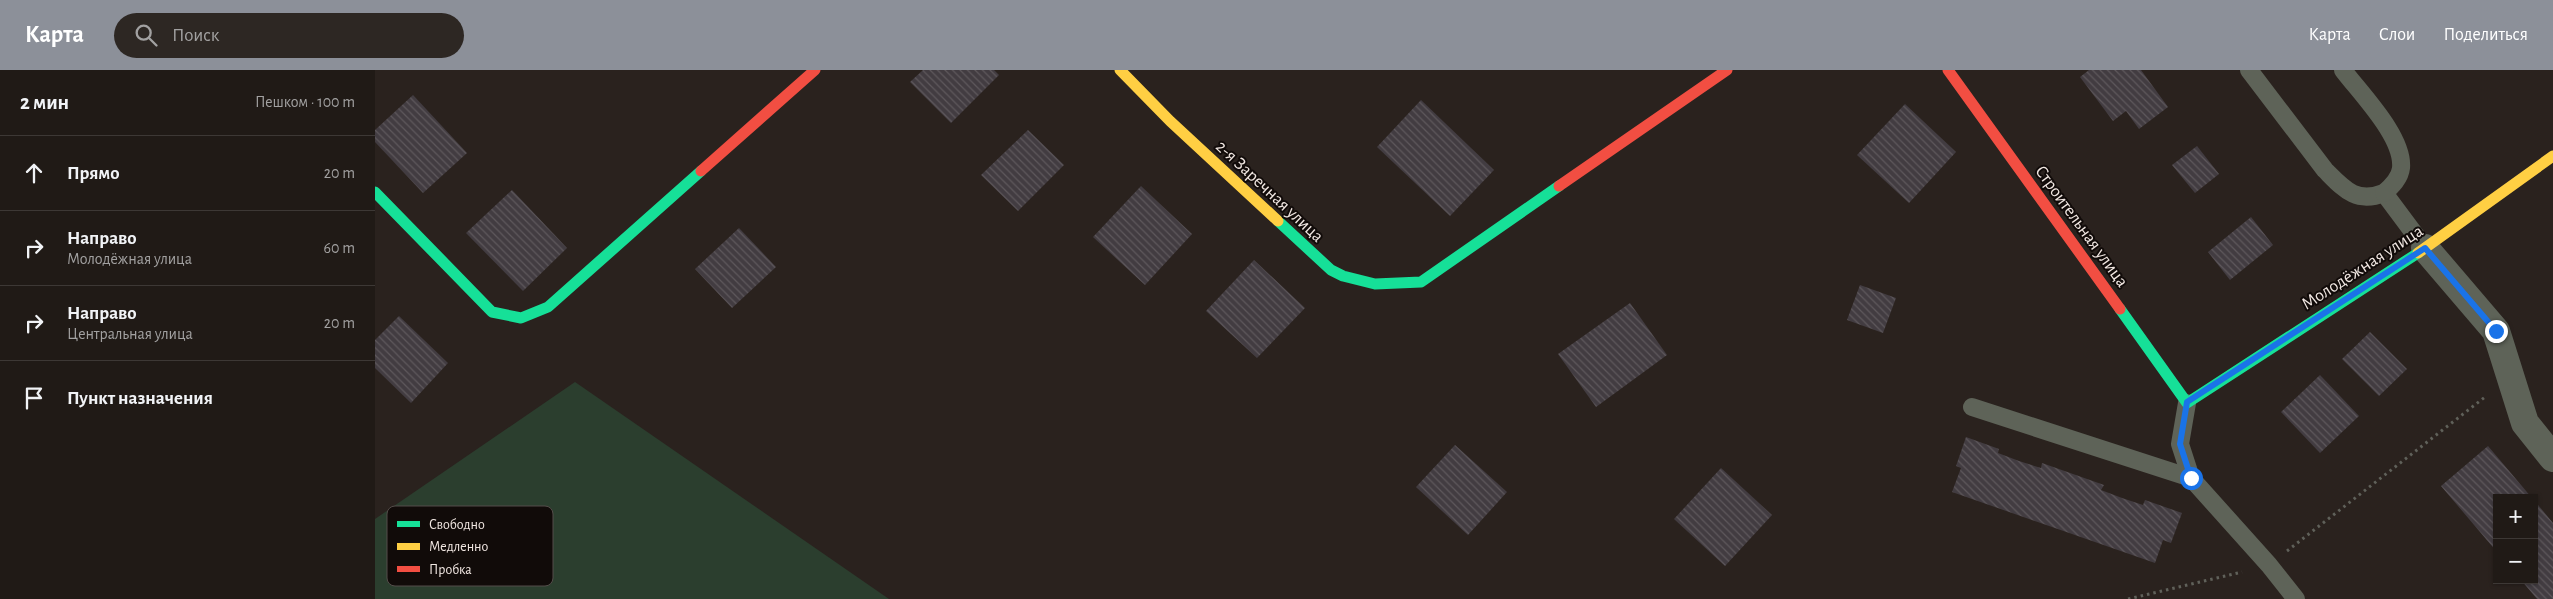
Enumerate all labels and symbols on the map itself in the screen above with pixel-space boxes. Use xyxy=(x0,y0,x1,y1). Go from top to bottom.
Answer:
street label: 2-я Заречная улица xyxy=(1212,137,1327,246)
street label: Строительная улица xyxy=(2031,162,2131,291)
street label: Молодёжная улица xyxy=(2299,222,2426,314)
route end xyxy=(2485,320,2508,343)
route start xyxy=(2180,467,2203,490)
legend xyxy=(387,506,553,586)
text: Свободно xyxy=(429,518,485,532)
text: Медленно xyxy=(429,540,488,554)
text: Пробка xyxy=(429,563,472,577)

